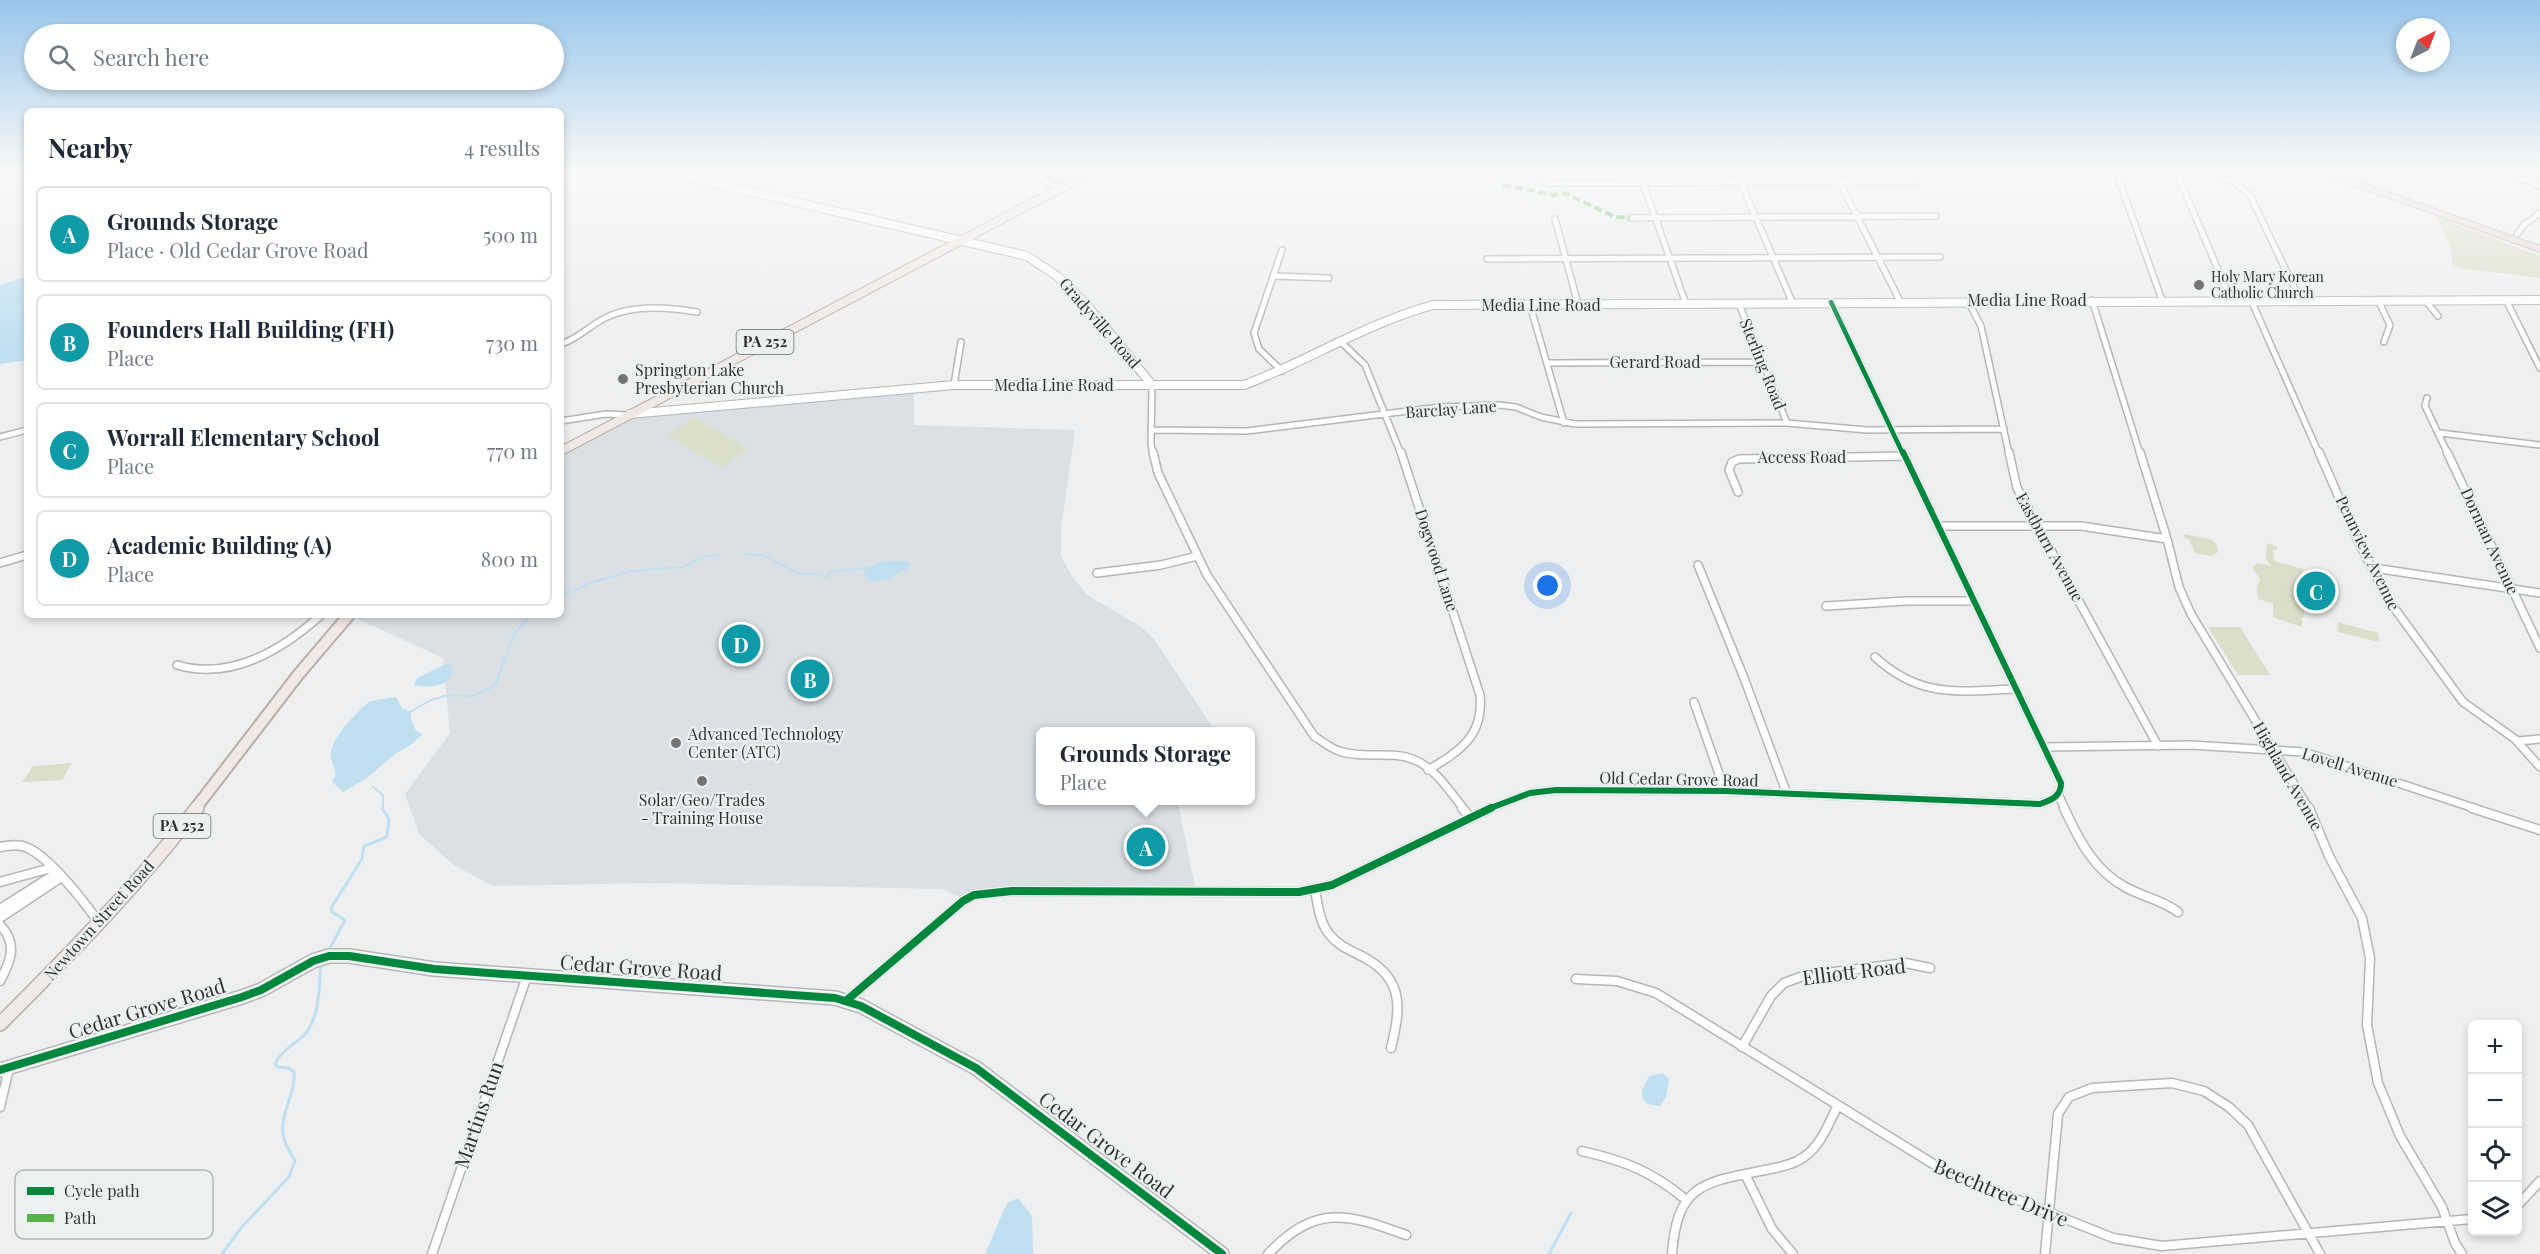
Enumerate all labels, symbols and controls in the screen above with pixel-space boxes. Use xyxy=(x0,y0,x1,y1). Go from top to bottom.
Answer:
north arrow xyxy=(2396,18,2450,72)
search box xyxy=(24,24,564,90)
icon: search xyxy=(45,41,78,74)
text: Search here xyxy=(93,42,209,72)
text: Nearby xyxy=(48,130,133,165)
text: 4 results xyxy=(464,134,540,161)
text: Grounds Storage xyxy=(107,206,278,236)
text: A xyxy=(63,221,76,248)
text: 500 m xyxy=(483,221,538,248)
text: Place · Old Cedar Grove Road xyxy=(107,236,369,263)
place label: Holy Mary Korean Catholic Church xyxy=(2211,267,2324,302)
street label: Gradyville Road xyxy=(1055,273,1146,372)
marker: Holy Mary Korean Catholic Church xyxy=(2192,278,2206,292)
street label: Media Line Road xyxy=(1967,289,2087,310)
street label: Media Line Road xyxy=(1481,294,1601,315)
text: Founders Hall Building (FH) xyxy=(107,314,394,344)
street label: Sterling Road xyxy=(1736,315,1791,413)
text: B xyxy=(63,329,76,356)
text: 730 m xyxy=(486,329,538,356)
road number: PA 252 xyxy=(736,330,794,354)
text: Place xyxy=(107,344,154,371)
street label: Gerard Road xyxy=(1610,351,1700,372)
place label: Springton Lake Presbyterian Church xyxy=(635,359,785,398)
marker: Springton Lake Presbyterian Church xyxy=(616,372,630,386)
street label: Media Line Road xyxy=(994,374,1114,395)
street label: Barclay Lane xyxy=(1405,395,1497,422)
text: Worrall Elementary School xyxy=(107,422,380,452)
text: C xyxy=(62,437,77,464)
text: 770 m xyxy=(487,437,538,464)
street label: Access Road xyxy=(1757,446,1846,467)
text: Place xyxy=(107,452,154,479)
street label: Dorman Avenue xyxy=(2457,484,2524,598)
street label: Eastburn Avenue xyxy=(2012,488,2089,605)
street label: Pennview Avenue xyxy=(2332,492,2405,614)
street label: Dogwood Lane xyxy=(1411,506,1464,614)
text: Academic Building (A) xyxy=(107,530,332,560)
text: D xyxy=(62,545,77,572)
text: 800 m xyxy=(481,545,538,572)
text: Place xyxy=(107,560,154,587)
pin: C xyxy=(2296,568,2336,614)
your location xyxy=(1533,571,1562,600)
pin: D xyxy=(722,622,760,666)
pin: B xyxy=(790,656,830,702)
street label: Highland Avenue xyxy=(2249,718,2328,834)
place label: Advanced Technology Center (ATC) xyxy=(687,723,844,762)
popup xyxy=(1036,727,1255,805)
marker: Advanced Technology Center (ATC) xyxy=(669,736,683,750)
text: Grounds Storage xyxy=(1060,738,1231,768)
street label: Lovell Avenue xyxy=(2300,742,2401,791)
street label: Old Cedar Grove Road xyxy=(1599,767,1759,790)
text: Place xyxy=(1060,768,1107,795)
marker: Solar/Geo/Trades - Training House xyxy=(695,774,709,788)
place label: Solar/Geo/Trades - Training House xyxy=(639,789,765,828)
road number: PA 252 xyxy=(154,814,210,838)
pin: A xyxy=(1126,824,1166,870)
street label: Newtown Street Road xyxy=(39,855,158,984)
street label: Cedar Grove Road xyxy=(559,947,723,986)
street label: Elliott Road xyxy=(1801,951,1907,990)
street label: Cedar Grove Road xyxy=(65,971,229,1044)
map controls xyxy=(2468,1020,2522,1236)
button: + xyxy=(2468,1020,2522,1074)
street label: Martins Run xyxy=(447,1057,509,1172)
button: − xyxy=(2468,1074,2522,1128)
street label: Cedar Grove Road xyxy=(1034,1084,1180,1204)
button: locate xyxy=(2468,1128,2522,1182)
street label: Beechtree Drive xyxy=(1930,1151,2073,1232)
legend xyxy=(15,1170,213,1239)
text: Cycle path xyxy=(64,1180,140,1201)
button: layers xyxy=(2468,1182,2522,1236)
text: Path xyxy=(64,1207,97,1228)

